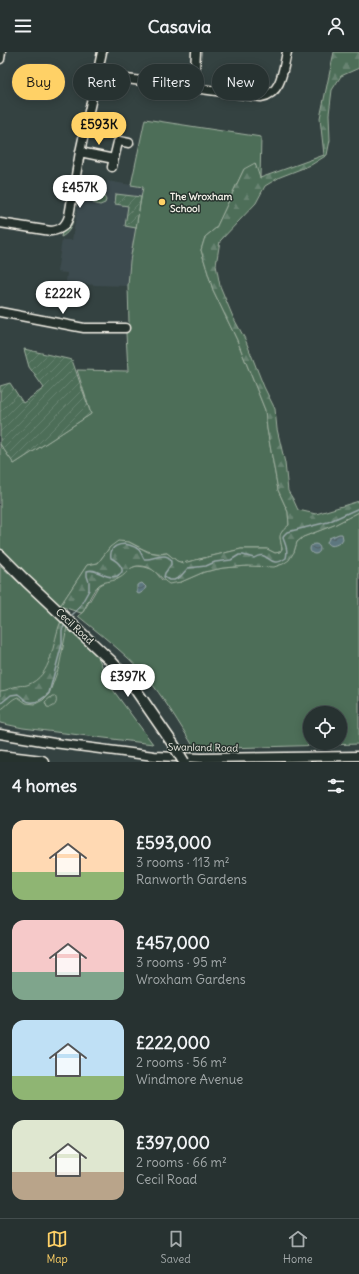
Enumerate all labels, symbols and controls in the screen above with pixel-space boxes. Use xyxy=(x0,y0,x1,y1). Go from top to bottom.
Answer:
icon: menu xyxy=(12,15,34,37)
text: Casavia xyxy=(148,15,211,38)
icon: person xyxy=(325,15,347,37)
chip: Buy xyxy=(12,64,65,100)
chip: Rent xyxy=(73,64,130,100)
chip: Filters xyxy=(138,64,204,100)
chip: New xyxy=(212,64,269,100)
pin: £593K xyxy=(71,112,127,146)
text: £593K xyxy=(80,116,118,133)
pin: £457K xyxy=(52,175,108,209)
text: £457K xyxy=(62,179,98,196)
place label: The Wroxham School xyxy=(170,190,232,215)
marker: The Wroxham School xyxy=(157,197,167,207)
pin: £222K xyxy=(35,281,91,315)
text: £222K xyxy=(45,285,81,302)
street label: Cecil Road xyxy=(53,606,96,647)
pin: £397K xyxy=(100,664,156,698)
text: £397K xyxy=(110,668,146,685)
map controls xyxy=(303,706,347,750)
button: locate xyxy=(303,706,347,750)
street label: Swanland Road xyxy=(168,740,238,755)
text: 4 homes xyxy=(12,775,77,797)
icon: filters xyxy=(325,775,347,797)
text: £593,000 xyxy=(136,832,211,854)
icon: home xyxy=(44,836,92,884)
text: 3 rooms · 113 m² xyxy=(136,854,230,871)
text: Ranworth Gardens xyxy=(136,871,247,888)
text: £457,000 xyxy=(136,932,210,954)
icon: home xyxy=(44,936,92,984)
text: 3 rooms · 95 m² xyxy=(136,954,227,971)
text: Wroxham Gardens xyxy=(136,971,246,988)
text: £222,000 xyxy=(136,1032,210,1054)
icon: home xyxy=(44,1036,92,1084)
text: 2 rooms · 56 m² xyxy=(136,1054,227,1071)
text: Windmore Avenue xyxy=(136,1071,243,1088)
text: £397,000 xyxy=(136,1132,210,1154)
icon: home xyxy=(44,1136,92,1184)
text: 2 rooms · 66 m² xyxy=(136,1154,227,1171)
text: Cecil Road xyxy=(136,1171,197,1188)
tab: Map xyxy=(46,1228,68,1266)
tab: Saved xyxy=(161,1228,191,1266)
tab: Home xyxy=(283,1228,313,1266)

